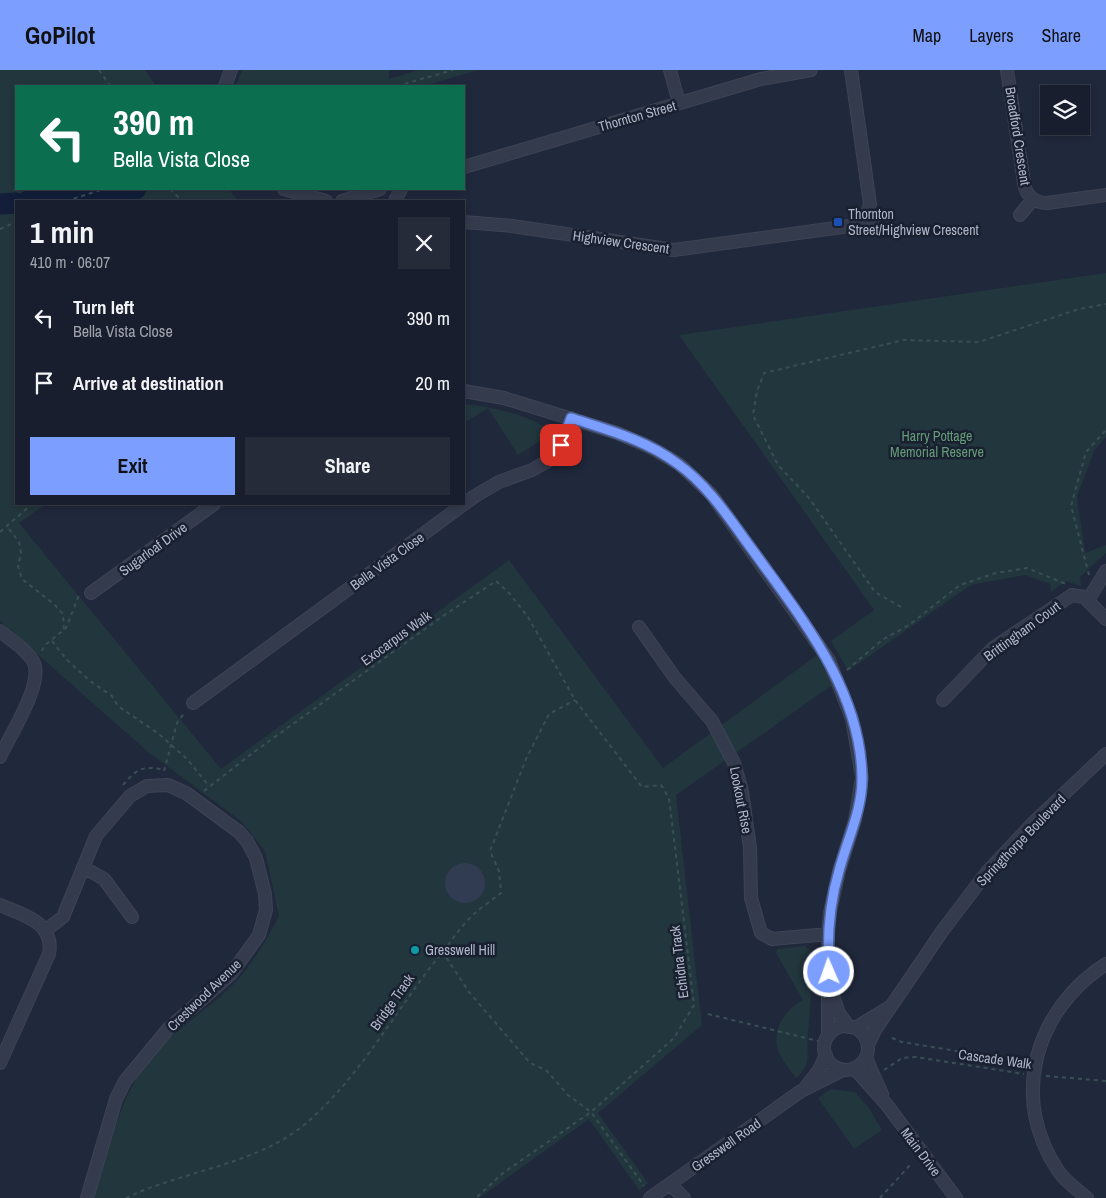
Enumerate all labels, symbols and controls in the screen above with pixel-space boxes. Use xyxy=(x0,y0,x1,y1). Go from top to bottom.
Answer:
text: GoPilot xyxy=(25,19,95,51)
text: Map xyxy=(913,23,941,48)
text: Layers xyxy=(969,23,1014,48)
text: Share xyxy=(1042,23,1081,48)
street label: Broadford Crescent xyxy=(1001,85,1035,187)
map controls xyxy=(1040,85,1090,135)
button: layers xyxy=(1040,85,1090,135)
street label: Thornton Street xyxy=(596,96,678,136)
text: 390 m xyxy=(113,99,194,146)
icon: left xyxy=(30,105,95,170)
text: Bella Vista Close xyxy=(113,144,250,174)
place label: Thornton Street/Highview Crescent xyxy=(848,205,979,239)
text: 1 min xyxy=(30,212,94,252)
marker: Thornton Street/Highview Crescent xyxy=(832,216,844,228)
button: close xyxy=(398,217,450,269)
street label: Highview Crescent xyxy=(572,226,670,258)
text: 410 m · 06:07 xyxy=(30,251,110,273)
text: Turn left xyxy=(73,294,134,320)
icon: left xyxy=(30,304,58,332)
text: 390 m xyxy=(407,305,450,331)
text: Bella Vista Close xyxy=(73,320,173,342)
icon: arrive xyxy=(30,369,58,397)
text: Arrive at destination xyxy=(73,370,224,396)
text: 20 m xyxy=(415,370,450,396)
pin xyxy=(540,424,582,466)
park label: Harry Pottage Memorial Reserve xyxy=(890,427,984,461)
icon: arrive xyxy=(547,431,575,459)
button: Exit xyxy=(30,437,235,495)
button: Share xyxy=(245,437,450,495)
street label: Sugarloaf Drive xyxy=(115,518,191,580)
street label: Bella Vista Close xyxy=(346,528,428,594)
street label: Brittingham Court xyxy=(980,597,1064,665)
street label: Exocarpus Walk xyxy=(357,606,435,670)
street label: Lookout Rise xyxy=(726,765,756,835)
street label: Springthorpe Boulevard xyxy=(972,790,1070,890)
street label: Echidna Track xyxy=(666,924,692,1000)
place label: Gresswell Hill xyxy=(425,941,495,959)
marker: Gresswell Hill xyxy=(409,944,421,956)
position arrow xyxy=(802,945,854,997)
street label: Crestwood Avenue xyxy=(163,955,245,1035)
street label: Bridge Track xyxy=(366,970,418,1034)
street label: Cascade Walk xyxy=(957,1045,1033,1073)
street label: Gresswell Road xyxy=(688,1114,764,1176)
street label: Main Drive xyxy=(897,1124,945,1180)

